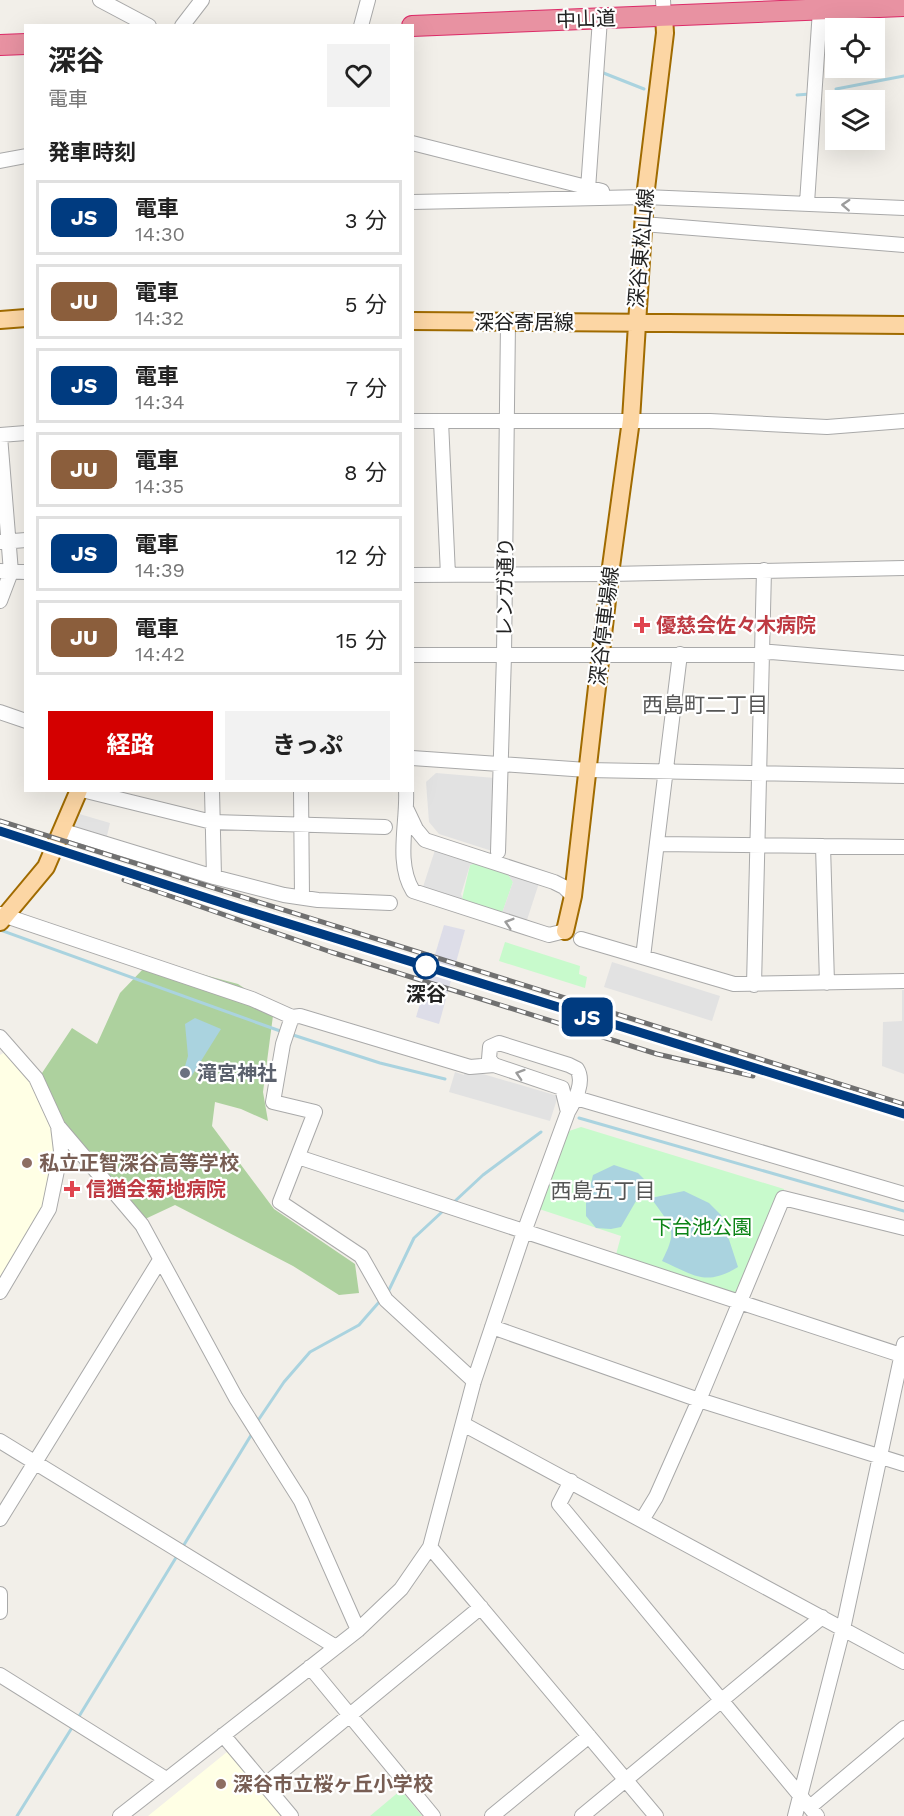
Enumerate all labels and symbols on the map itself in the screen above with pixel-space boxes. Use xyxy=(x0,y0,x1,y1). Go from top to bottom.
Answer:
street label: 中山道 xyxy=(556,6,616,32)
street label: 深谷東松山線 xyxy=(624,187,658,309)
one-way arrow xyxy=(841,198,850,211)
street label: 深谷寄居線 xyxy=(474,310,574,334)
street label: レンガ通り xyxy=(492,537,518,637)
street label: 深谷停車場線 xyxy=(585,565,623,687)
place label: 優慈会佐々木病院 xyxy=(656,613,816,637)
marker: 優慈会佐々木病院 xyxy=(633,616,651,634)
district label: 西島町二丁目 xyxy=(642,692,768,717)
one-way arrow xyxy=(504,918,515,930)
marker: 深谷 xyxy=(413,953,439,979)
place label: 深谷 xyxy=(406,982,446,1006)
line badge: JS xyxy=(560,998,614,1036)
place label: 滝宮神社 xyxy=(197,1061,277,1085)
marker: 滝宮神社 xyxy=(178,1066,192,1080)
one-way arrow xyxy=(515,1068,526,1081)
place label: 私立正智深谷高等学校 xyxy=(39,1151,239,1175)
marker: 私立正智深谷高等学校 xyxy=(20,1156,34,1170)
place label: 信猶会菊地病院 xyxy=(86,1177,226,1201)
district label: 西島五丁目 xyxy=(551,1178,656,1203)
marker: 信猶会菊地病院 xyxy=(63,1180,81,1198)
park label: 下台池公園 xyxy=(652,1215,752,1239)
place label: 深谷市立桜ヶ丘小学校 xyxy=(233,1772,433,1796)
marker: 深谷市立桜ヶ丘小学校 xyxy=(214,1777,228,1791)

